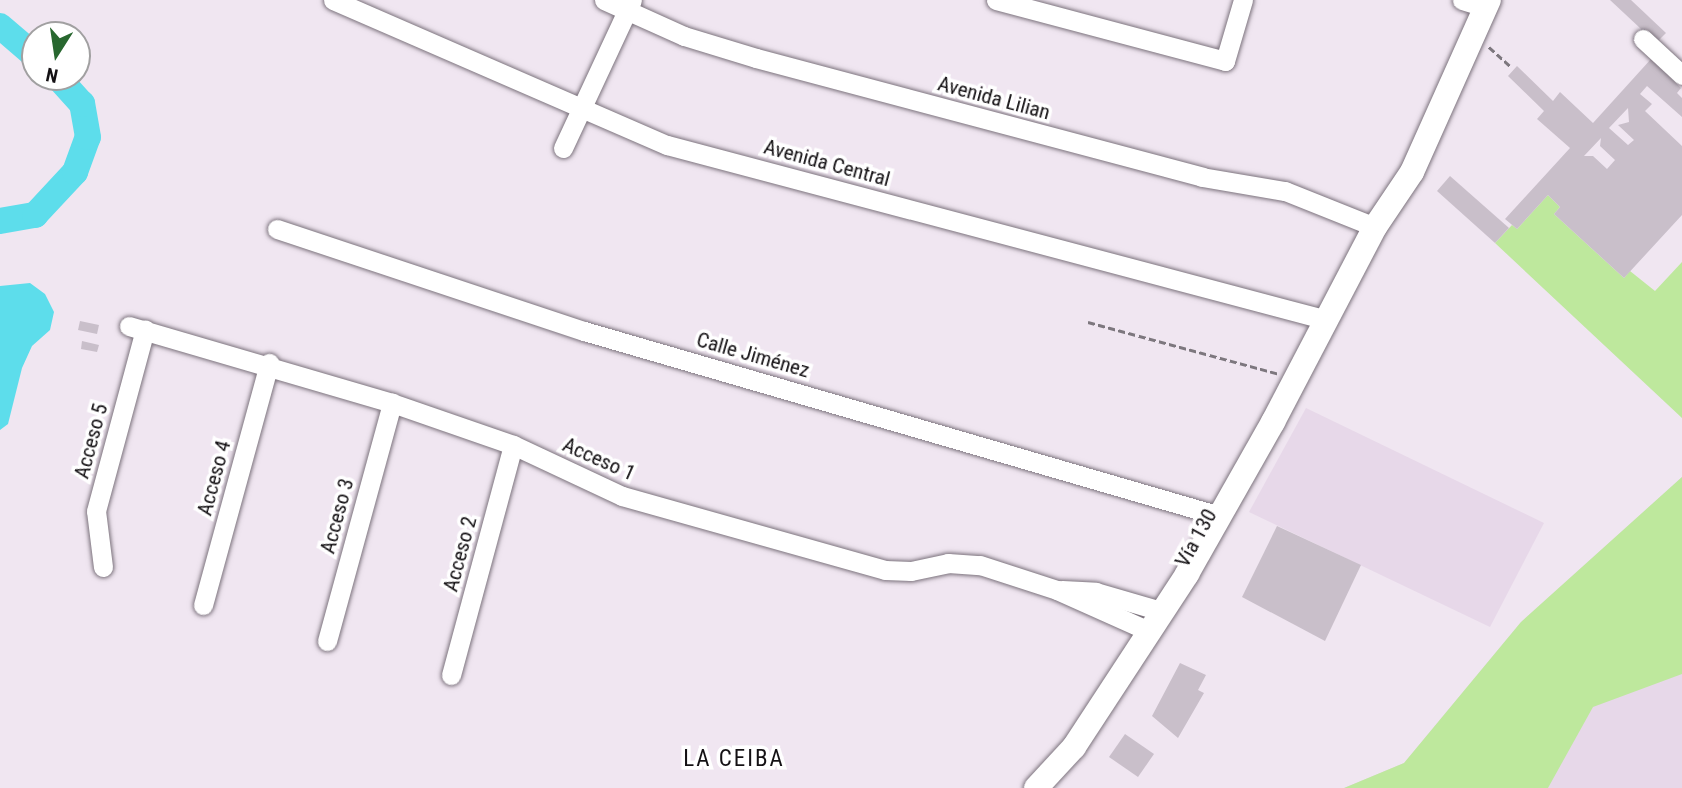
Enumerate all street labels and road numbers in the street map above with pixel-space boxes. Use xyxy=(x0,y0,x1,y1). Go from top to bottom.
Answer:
street label: Avenida Lilian xyxy=(935,71,1053,125)
street label: Avenida Central xyxy=(761,134,893,192)
street label: Calle Jiménez xyxy=(694,327,812,383)
street label: Acceso 5 xyxy=(69,401,113,481)
street label: Acceso 1 xyxy=(559,432,639,486)
street label: Acceso 4 xyxy=(192,438,236,518)
street label: Acceso 3 xyxy=(315,476,359,556)
street label: Vía 130 xyxy=(1170,504,1222,572)
street label: Acceso 2 xyxy=(438,514,482,594)

